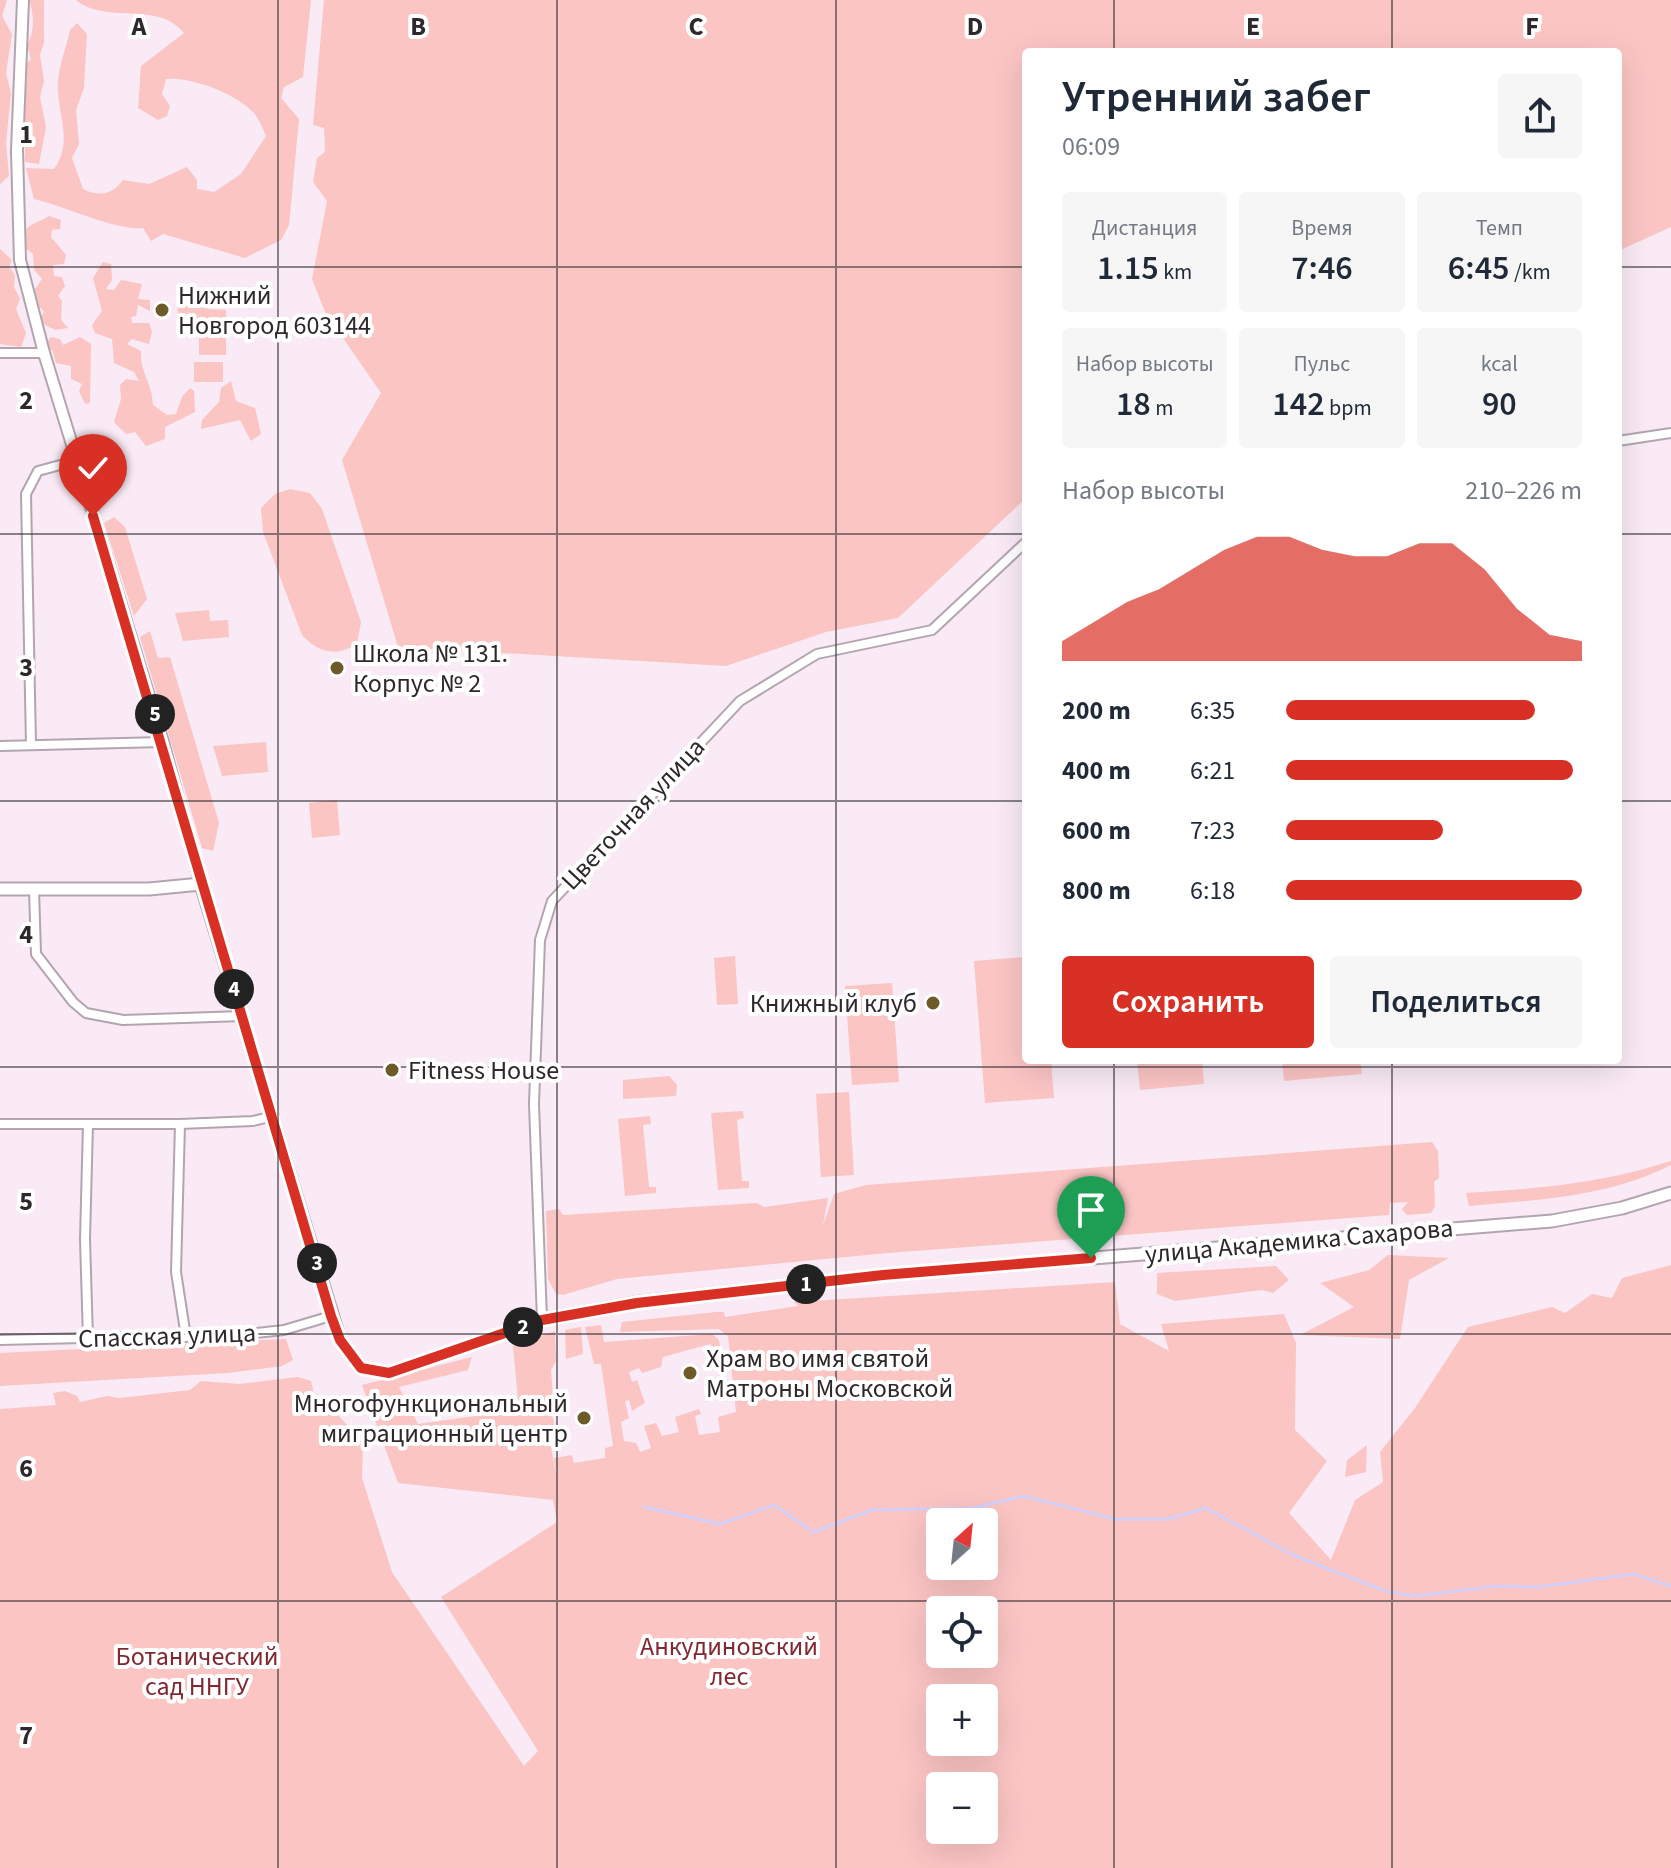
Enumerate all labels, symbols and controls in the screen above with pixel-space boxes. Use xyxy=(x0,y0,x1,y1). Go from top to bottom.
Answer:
text: A xyxy=(131,8,148,45)
text: B xyxy=(410,8,426,45)
text: C xyxy=(688,8,704,45)
text: D xyxy=(967,8,983,45)
text: E xyxy=(1246,8,1260,45)
text: F xyxy=(1525,8,1539,45)
text: Утренний забег xyxy=(1062,66,1371,129)
button: share xyxy=(1498,74,1582,158)
text: 1 xyxy=(19,116,33,153)
text: 06:09 xyxy=(1062,128,1120,165)
text: Дистанция xyxy=(1092,212,1197,244)
text: Время xyxy=(1291,212,1353,244)
text: Темп xyxy=(1476,212,1523,244)
text: 1.15 xyxy=(1097,244,1159,293)
text: 7:46 xyxy=(1291,244,1353,293)
text: 6:45 xyxy=(1448,244,1510,293)
text: km xyxy=(1159,256,1192,288)
text: /km xyxy=(1510,256,1551,288)
place label: Нижний Новгород 603144 xyxy=(178,277,371,344)
marker: Нижний Новгород 603144 xyxy=(153,301,171,319)
text: Набор высоты xyxy=(1076,348,1214,380)
text: Пульс xyxy=(1294,348,1350,380)
text: kcal xyxy=(1481,348,1518,380)
text: 18 xyxy=(1116,380,1151,429)
text: 142 xyxy=(1272,380,1325,429)
text: 90 xyxy=(1482,380,1517,429)
text: 2 xyxy=(19,382,33,419)
text: m xyxy=(1151,392,1173,424)
text: bpm xyxy=(1325,392,1372,424)
pin xyxy=(59,434,127,516)
icon: check xyxy=(71,446,115,490)
text: Набор высоты xyxy=(1062,472,1225,509)
text: 210–226 m xyxy=(1465,472,1582,509)
place label: Школа № 131. Корпус № 2 xyxy=(353,635,508,702)
text: 3 xyxy=(19,649,33,686)
marker: Школа № 131. Корпус № 2 xyxy=(328,659,346,677)
text: 200 m xyxy=(1062,692,1131,729)
text: 6:35 xyxy=(1190,692,1235,729)
pin: 5 xyxy=(135,694,175,734)
text: 5 xyxy=(149,698,161,730)
street label: Цветочная улица xyxy=(553,730,713,898)
text: 400 m xyxy=(1062,752,1131,789)
text: 6:21 xyxy=(1190,752,1235,789)
text: 600 m xyxy=(1062,812,1131,849)
text: 7:23 xyxy=(1190,812,1235,849)
text: 800 m xyxy=(1062,872,1131,909)
text: 6:18 xyxy=(1190,872,1235,909)
text: 4 xyxy=(19,916,33,953)
button: Сохранить xyxy=(1062,956,1314,1048)
button: Поделиться xyxy=(1330,956,1582,1048)
pin: 4 xyxy=(214,969,254,1009)
text: 4 xyxy=(228,973,240,1005)
place label: Книжный клуб xyxy=(750,985,917,1022)
marker: Книжный клуб xyxy=(924,994,942,1012)
place label: Fitness House xyxy=(408,1052,559,1089)
marker: Fitness House xyxy=(383,1061,401,1079)
pin xyxy=(1057,1176,1125,1258)
text: 5 xyxy=(19,1183,33,1220)
icon: arrive xyxy=(1069,1188,1113,1232)
street label: улица Академика Сахарова xyxy=(1143,1209,1455,1273)
pin: 3 xyxy=(297,1243,337,1283)
text: 3 xyxy=(311,1247,323,1279)
pin: 1 xyxy=(786,1264,826,1304)
text: 1 xyxy=(800,1268,812,1300)
pin: 2 xyxy=(503,1307,543,1347)
text: 2 xyxy=(517,1311,529,1343)
street label: Спасская улица xyxy=(77,1314,257,1358)
place label: Храм во имя святой Матроны Московской xyxy=(706,1340,953,1407)
marker: Храм во имя святой Матроны Московской xyxy=(681,1364,699,1382)
place label: Многофункциональный миграционный центр xyxy=(294,1385,568,1452)
marker: Многофункциональный миграционный центр xyxy=(575,1409,593,1427)
text: 6 xyxy=(19,1450,33,1487)
north arrow xyxy=(926,1508,998,1580)
map controls xyxy=(926,1508,998,1844)
button: locate xyxy=(926,1596,998,1668)
park label: Анкудиновский лес xyxy=(640,1628,818,1695)
park label: Ботанический сад ННГУ xyxy=(116,1638,278,1705)
button: + xyxy=(926,1684,998,1756)
text: 7 xyxy=(19,1717,33,1754)
button: − xyxy=(926,1772,998,1844)

